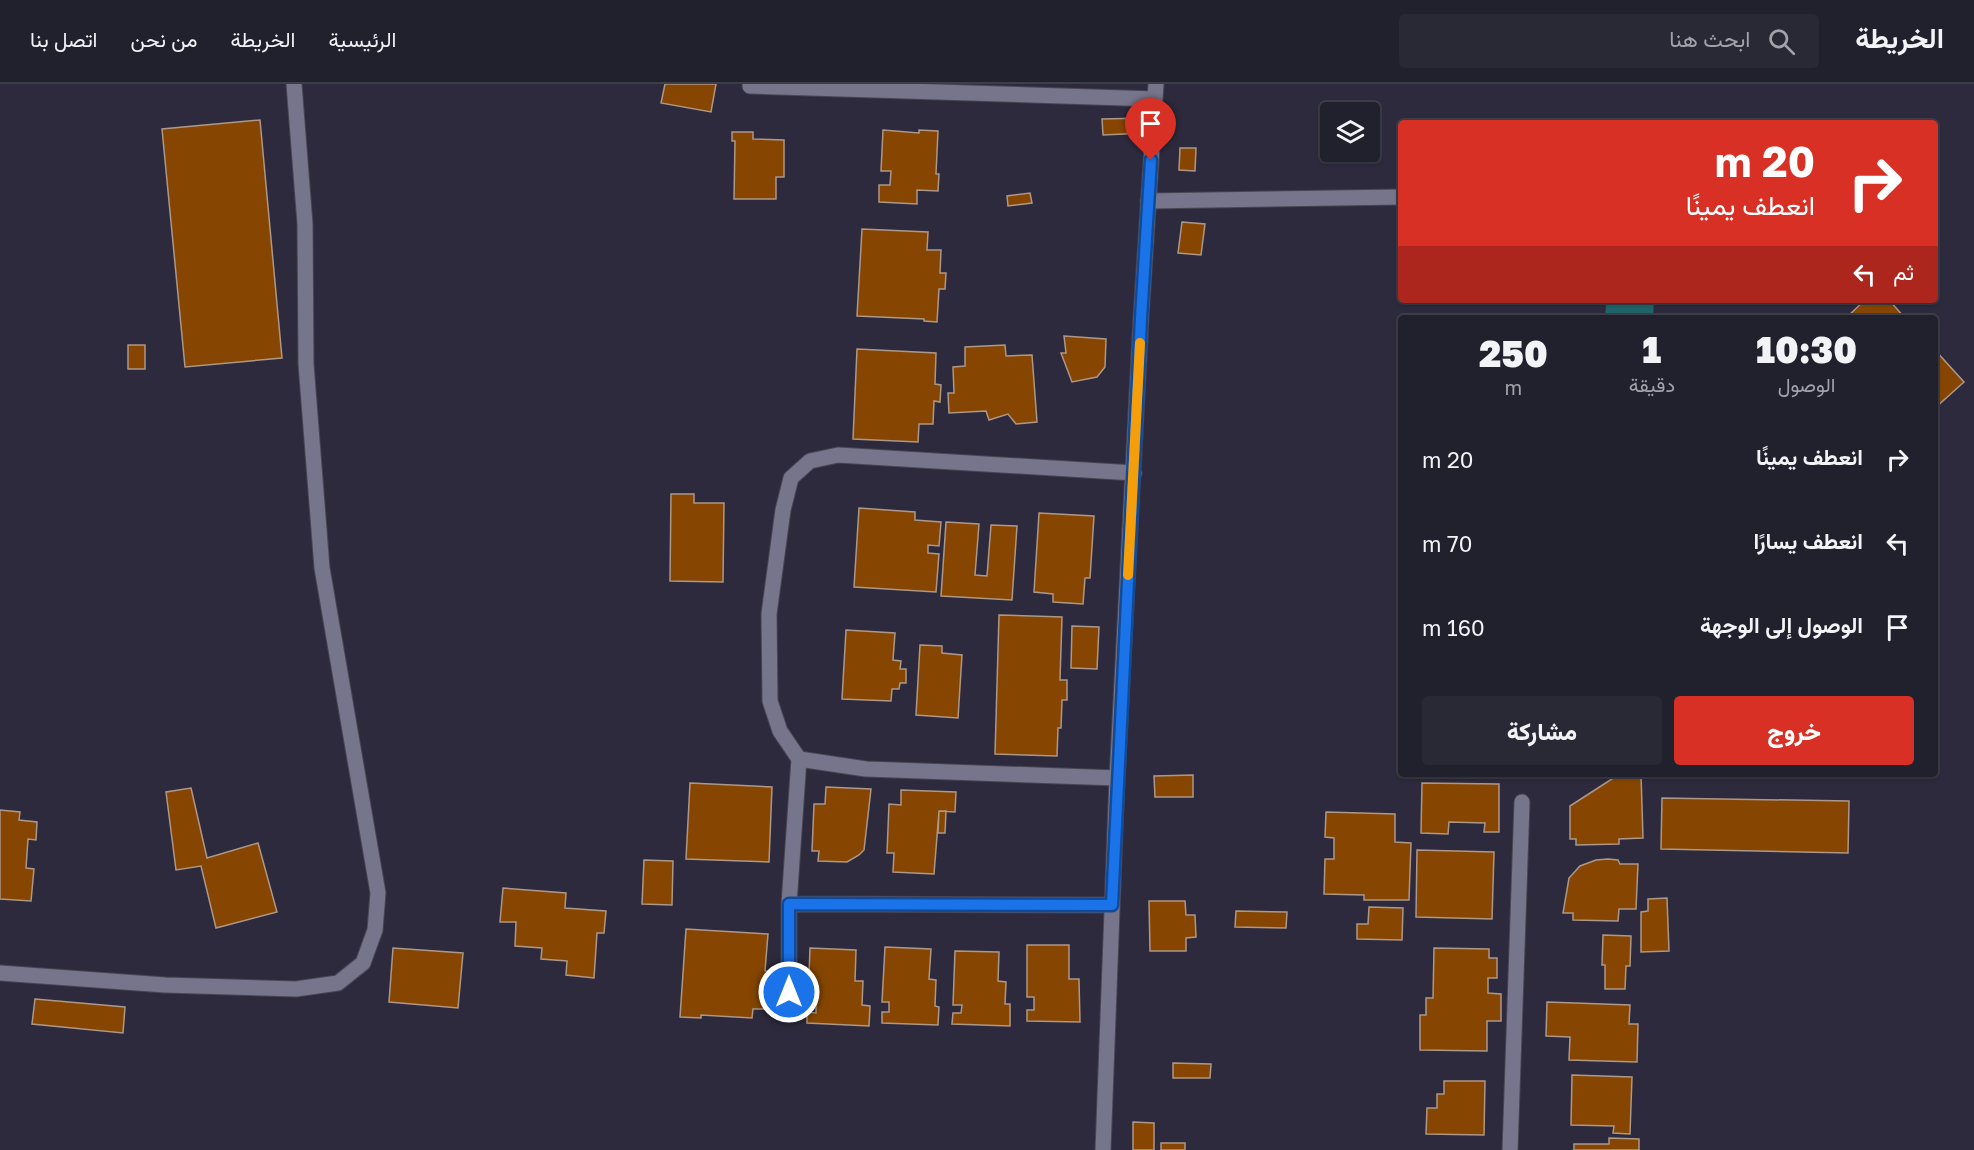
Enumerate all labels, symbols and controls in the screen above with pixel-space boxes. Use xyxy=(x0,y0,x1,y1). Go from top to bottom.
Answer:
search box xyxy=(1399,14,1819,68)
text: الخريطة xyxy=(1855,21,1944,54)
text: ابحث هنا xyxy=(1669,25,1750,52)
icon: search xyxy=(1765,25,1798,58)
text: اتصل بنا xyxy=(30,26,97,52)
text: من نحن xyxy=(130,26,198,52)
text: الخريطة xyxy=(231,26,295,52)
text: الرئيسية xyxy=(328,26,396,52)
pin xyxy=(1125,98,1176,160)
map controls xyxy=(1320,102,1380,162)
button: layers xyxy=(1320,102,1380,162)
icon: arrive xyxy=(1134,107,1167,140)
text: 20 m xyxy=(1715,136,1815,186)
icon: right xyxy=(1836,144,1914,222)
text: انعطف يمينًا xyxy=(1686,189,1815,221)
icon: left xyxy=(1848,258,1881,291)
text: ثم xyxy=(1893,258,1914,285)
text: 1 xyxy=(1642,328,1661,371)
text: 10:30 xyxy=(1756,328,1857,371)
text: 250 xyxy=(1479,332,1548,375)
text: دقيقة xyxy=(1629,372,1675,396)
text: الوصول xyxy=(1778,372,1835,396)
text: m xyxy=(1505,375,1522,399)
text: انعطف يمينًا xyxy=(1756,443,1863,470)
icon: right xyxy=(1881,443,1914,476)
text: 20 m xyxy=(1422,446,1473,473)
text: انعطف يسارًا xyxy=(1753,527,1863,554)
icon: left xyxy=(1881,527,1914,560)
text: 70 m xyxy=(1422,530,1472,557)
text: الوصول إلى الوجهة xyxy=(1700,611,1863,638)
icon: arrive xyxy=(1881,611,1914,644)
text: 160 m xyxy=(1422,614,1485,641)
button: مشاركة xyxy=(1422,696,1662,765)
button: خروج xyxy=(1674,696,1914,765)
position arrow xyxy=(757,960,821,1024)

